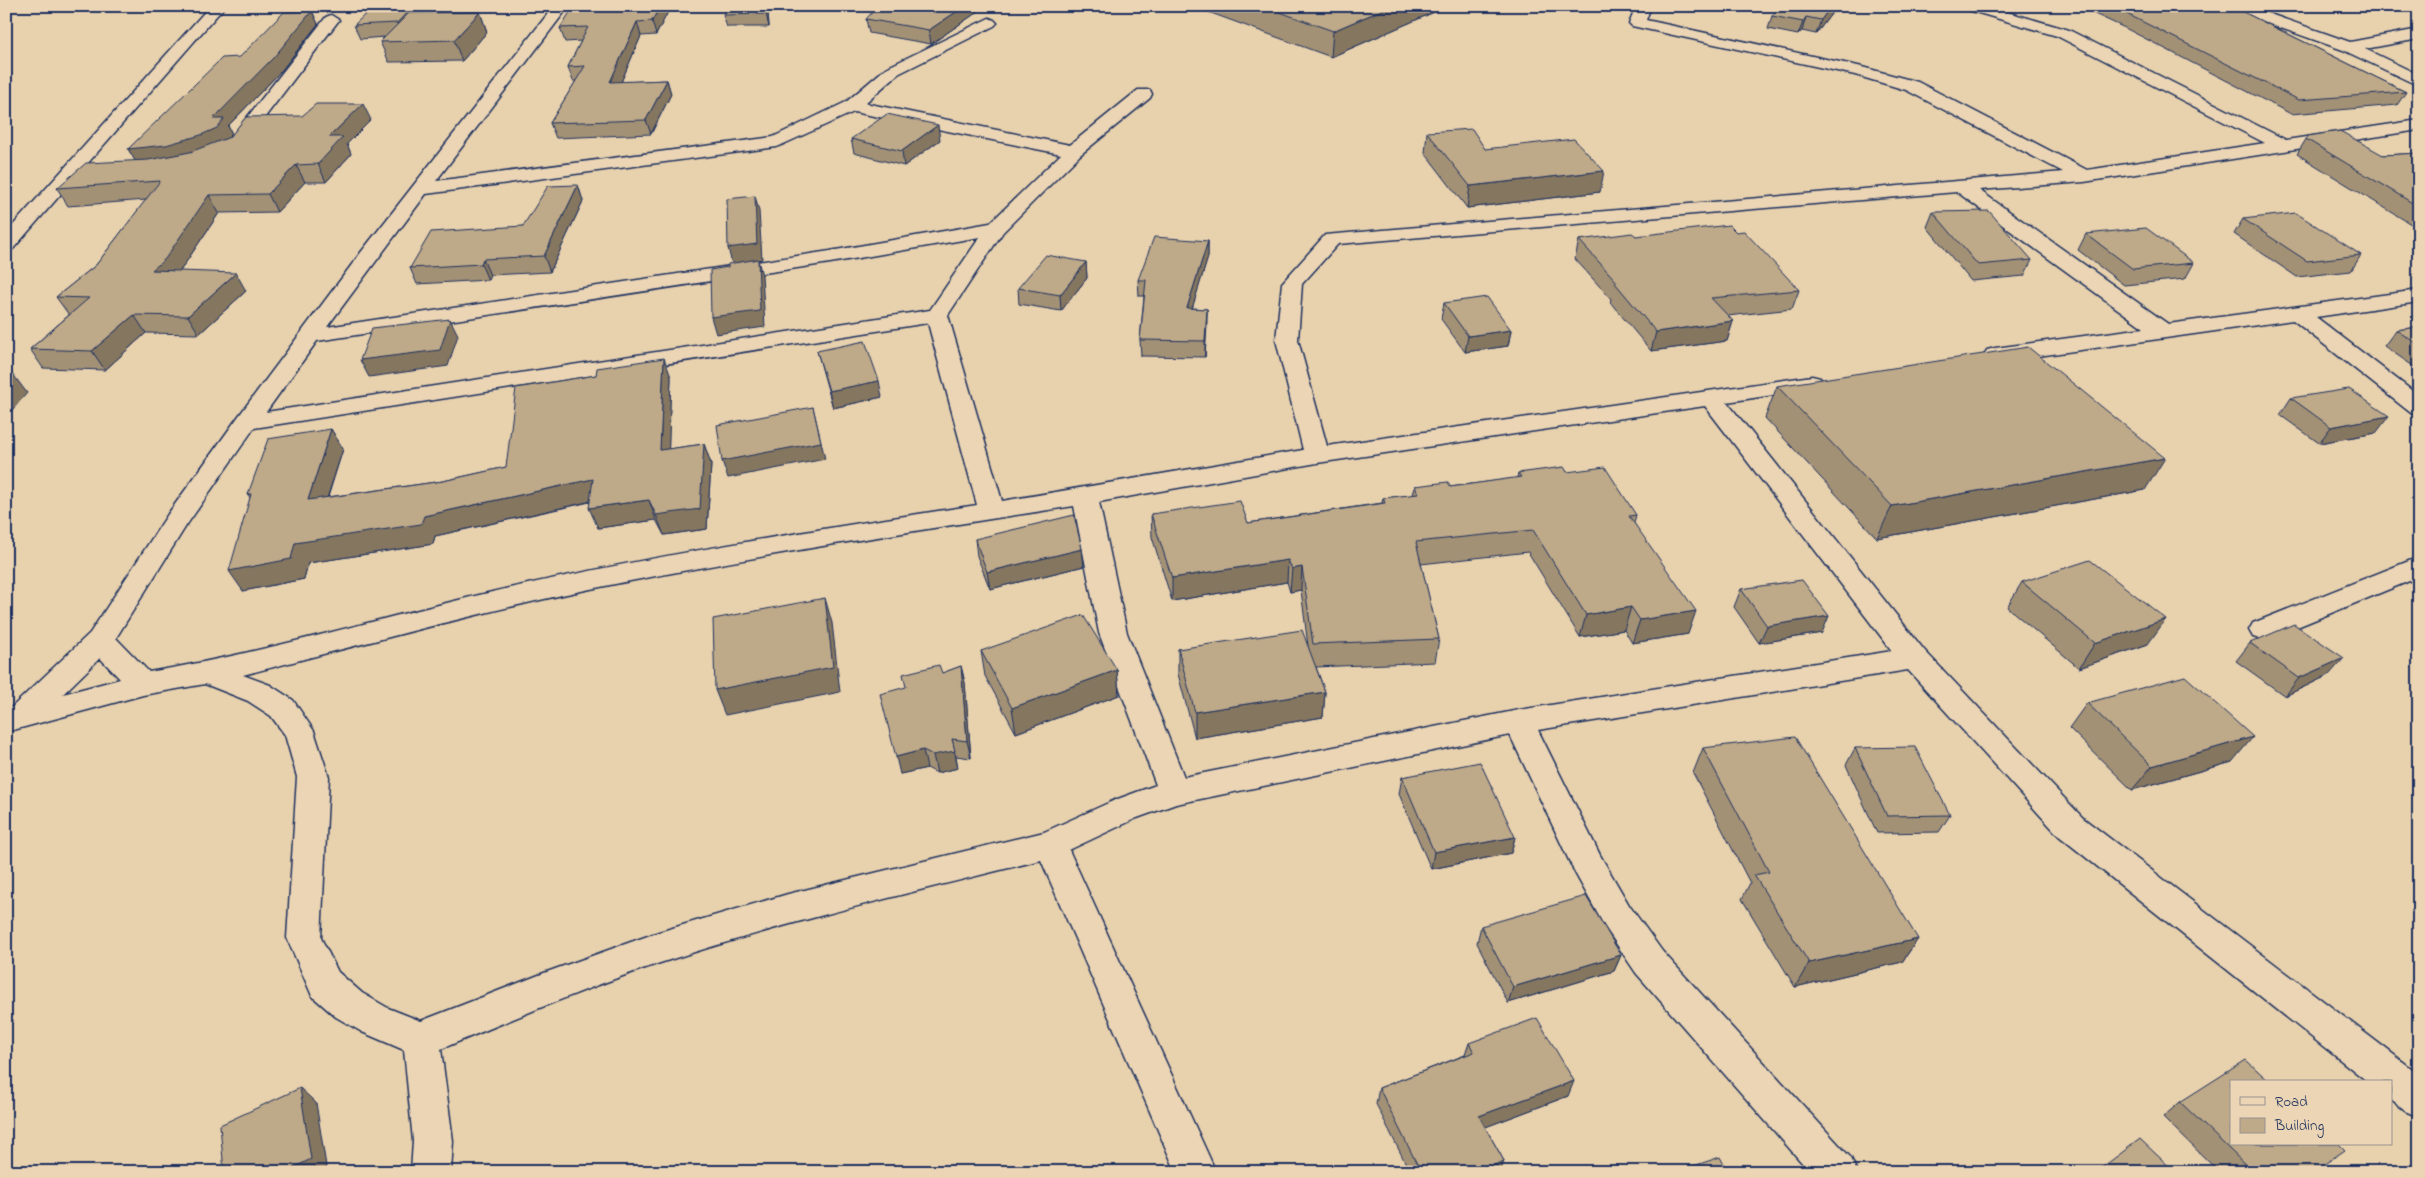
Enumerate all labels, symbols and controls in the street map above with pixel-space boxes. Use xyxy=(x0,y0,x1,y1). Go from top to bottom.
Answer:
legend xyxy=(2230,1080,2392,1146)
text: Road xyxy=(2275,1091,2308,1113)
text: Building xyxy=(2274,1115,2324,1138)

